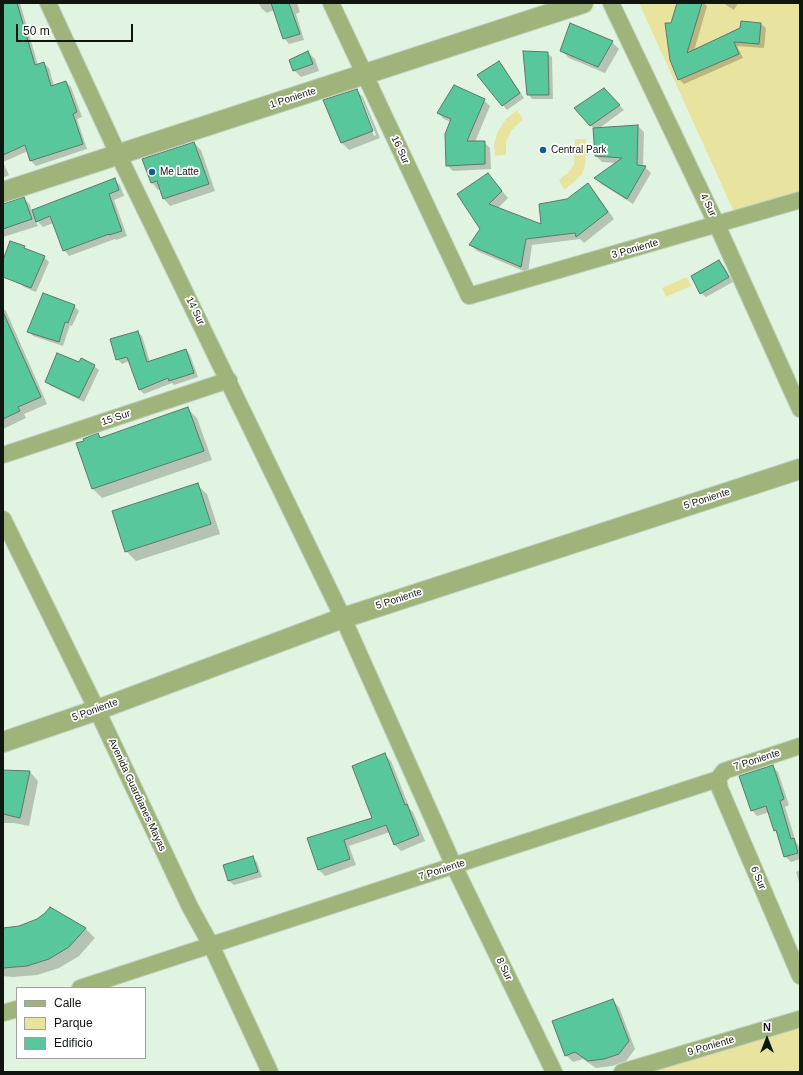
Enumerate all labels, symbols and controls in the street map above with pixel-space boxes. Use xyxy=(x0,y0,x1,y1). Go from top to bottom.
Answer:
scale bar xyxy=(18,16,135,42)
text: 50 m xyxy=(23,24,50,38)
street label: 1 Poniente xyxy=(268,85,318,111)
street label: 16 Sur xyxy=(388,134,412,166)
place label: Central Park xyxy=(551,144,607,156)
marker: Central Park xyxy=(538,145,548,155)
place label: Me Latte xyxy=(160,166,199,178)
marker: Me Latte xyxy=(147,167,157,177)
street label: 4 Sur xyxy=(697,192,719,218)
street label: 3 Poniente xyxy=(610,237,660,261)
street label: 14 Sur xyxy=(183,295,207,327)
street label: 15 Sur xyxy=(100,408,132,428)
street label: 5 Poniente xyxy=(682,486,732,512)
street label: 5 Poniente xyxy=(374,586,424,612)
street label: 5 Poniente xyxy=(70,696,120,724)
street label: Avenida Guardianes Mayas xyxy=(106,737,168,853)
street label: 7 Poniente xyxy=(732,747,782,773)
street label: 7 Poniente xyxy=(417,857,467,883)
street label: 6 Sur xyxy=(748,865,768,891)
street label: 8 Sur xyxy=(493,956,515,982)
legend xyxy=(16,987,146,1059)
text: Calle xyxy=(54,996,81,1010)
text: Parque xyxy=(54,1016,93,1030)
north arrow xyxy=(747,1019,787,1059)
text: N xyxy=(763,1021,771,1033)
street label: 9 Poniente xyxy=(686,1034,736,1058)
text: Edificio xyxy=(54,1036,93,1050)

